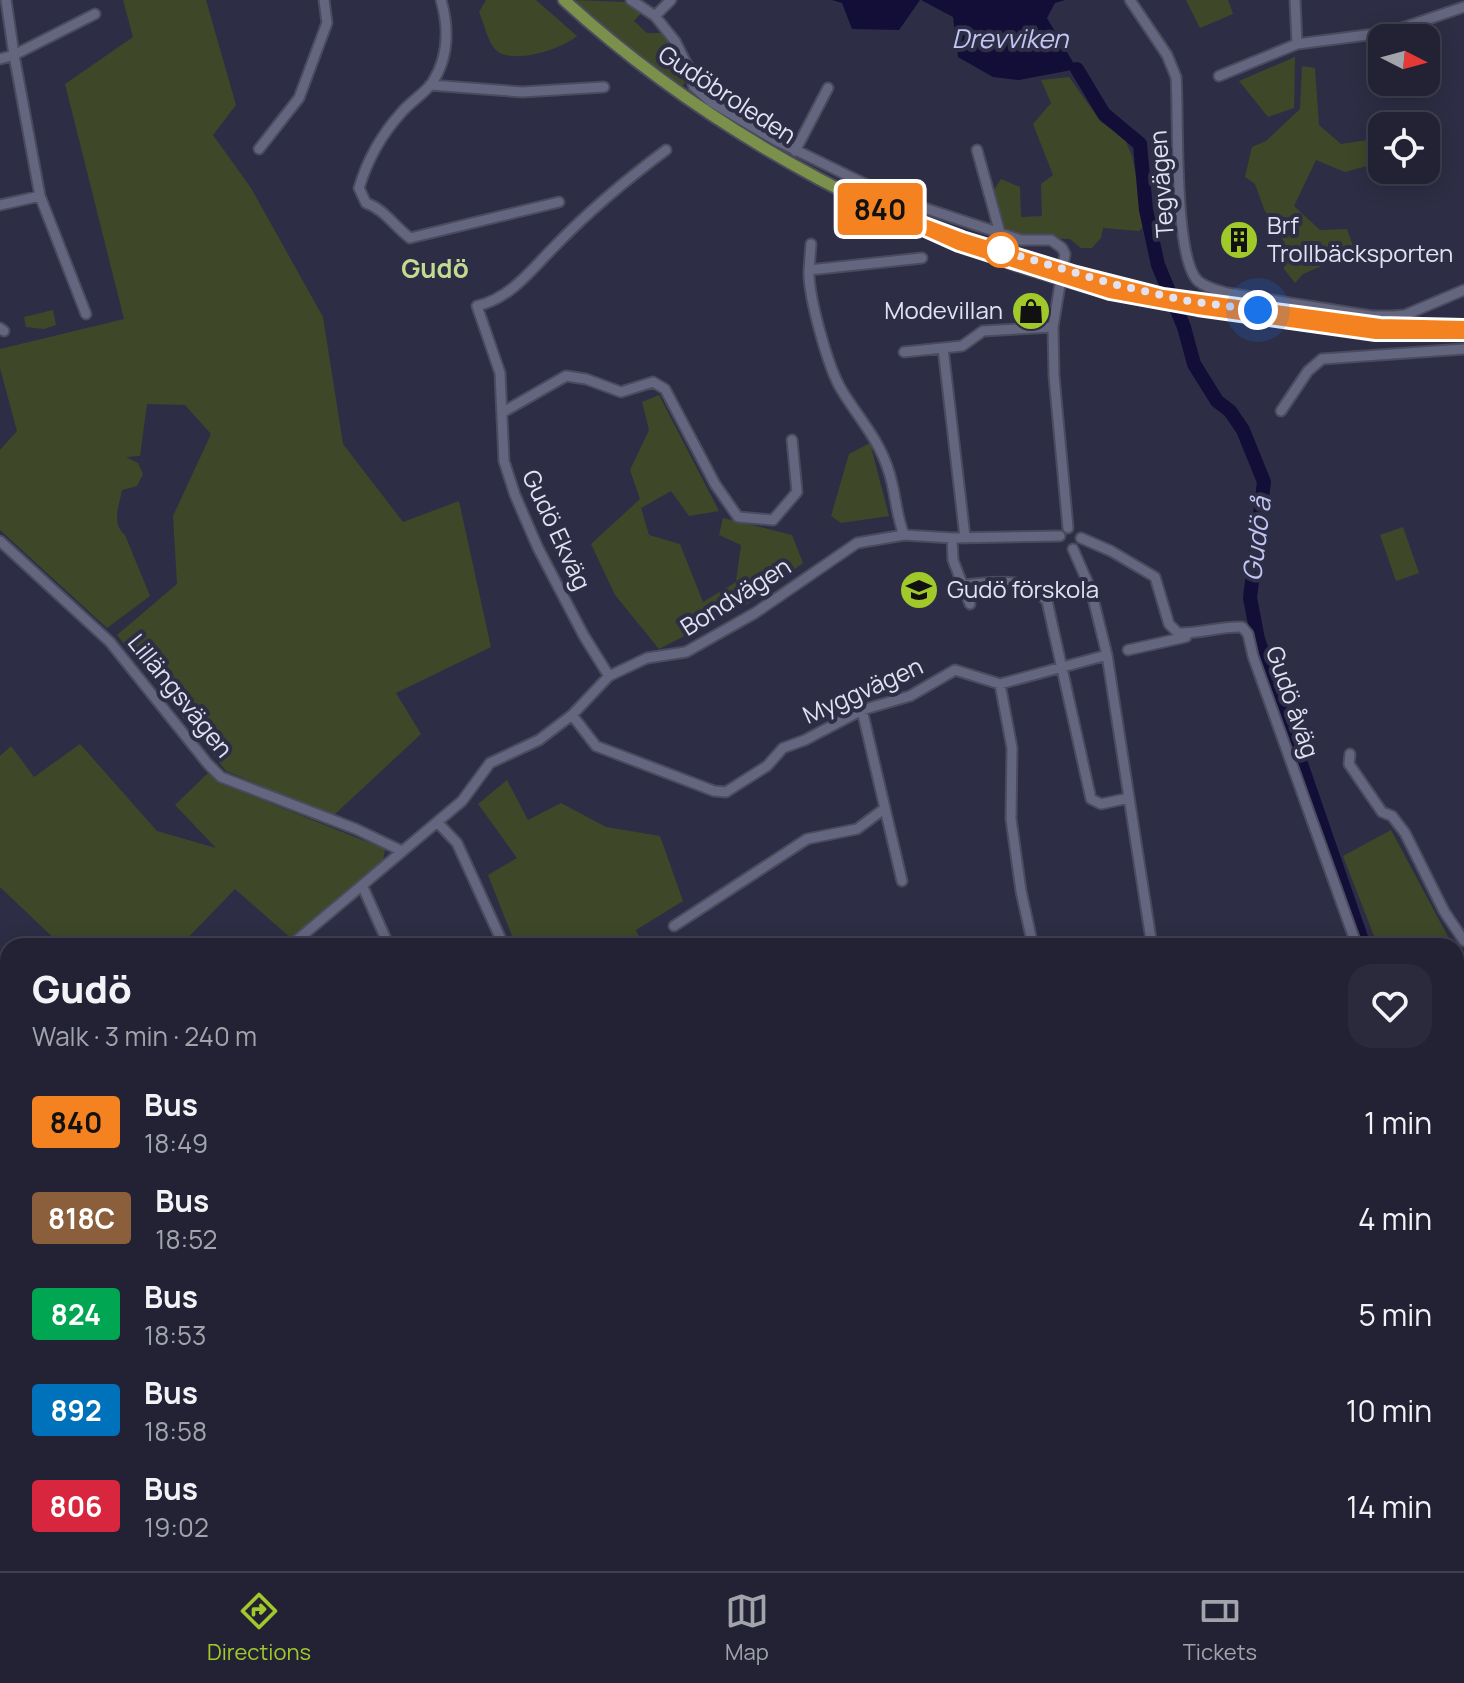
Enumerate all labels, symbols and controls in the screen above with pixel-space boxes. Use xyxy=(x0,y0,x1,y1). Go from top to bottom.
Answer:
water label: Drevviken xyxy=(952,20,1070,56)
north arrow xyxy=(1368,24,1440,96)
map controls xyxy=(1368,24,1440,184)
street label: Gudöbroleden xyxy=(652,37,803,151)
button: locate xyxy=(1368,112,1440,184)
street label: Tegvägen xyxy=(1140,129,1181,239)
line badge: 840 xyxy=(834,183,926,235)
text: 840 xyxy=(854,190,906,228)
place label: Brf Trollbäcksporten xyxy=(1267,208,1453,269)
building icon: Brf Trollbäcksporten xyxy=(1218,219,1260,261)
unlabelled marker xyxy=(984,233,1018,267)
district label: Gudö xyxy=(401,250,469,286)
shop icon: Modevillan xyxy=(1010,290,1052,332)
your location xyxy=(1238,290,1278,330)
place label: Modevillan xyxy=(884,293,1003,326)
street label: Gudö Ekväg xyxy=(515,464,600,595)
water label: Gudö å xyxy=(1233,493,1279,583)
street label: Bondvägen xyxy=(674,549,797,643)
school or university icon: Gudö förskola xyxy=(898,569,940,611)
place label: Gudö förskola xyxy=(947,572,1099,605)
street label: Lillängsvägen xyxy=(121,626,241,764)
street label: Gudö åväg xyxy=(1259,641,1328,762)
street label: Myggvägen xyxy=(797,649,928,731)
text: Gudö xyxy=(32,962,132,1014)
button: heart xyxy=(1348,964,1432,1048)
text: Walk · 3 min · 240 m xyxy=(32,1018,257,1054)
text: Bus xyxy=(144,1084,198,1125)
text: 1 min xyxy=(1364,1102,1432,1143)
text: 840 xyxy=(50,1103,102,1141)
text: 18:49 xyxy=(144,1125,208,1161)
text: Bus xyxy=(155,1180,209,1221)
text: 4 min xyxy=(1358,1198,1432,1239)
text: 818C xyxy=(48,1199,115,1237)
text: 18:52 xyxy=(155,1221,217,1257)
text: Bus xyxy=(144,1276,198,1317)
text: 5 min xyxy=(1358,1294,1432,1335)
text: 824 xyxy=(51,1295,101,1333)
text: 18:53 xyxy=(144,1317,206,1353)
text: Bus xyxy=(144,1372,198,1413)
text: 10 min xyxy=(1346,1390,1432,1431)
text: 892 xyxy=(50,1391,102,1429)
text: 18:58 xyxy=(144,1413,207,1449)
text: Bus xyxy=(144,1468,198,1509)
text: 14 min xyxy=(1346,1486,1432,1527)
text: 806 xyxy=(50,1487,102,1525)
text: 19:02 xyxy=(144,1509,209,1545)
tab: Directions xyxy=(207,1589,311,1667)
tab: Map xyxy=(725,1589,769,1667)
tab: Tickets xyxy=(1183,1589,1257,1667)

